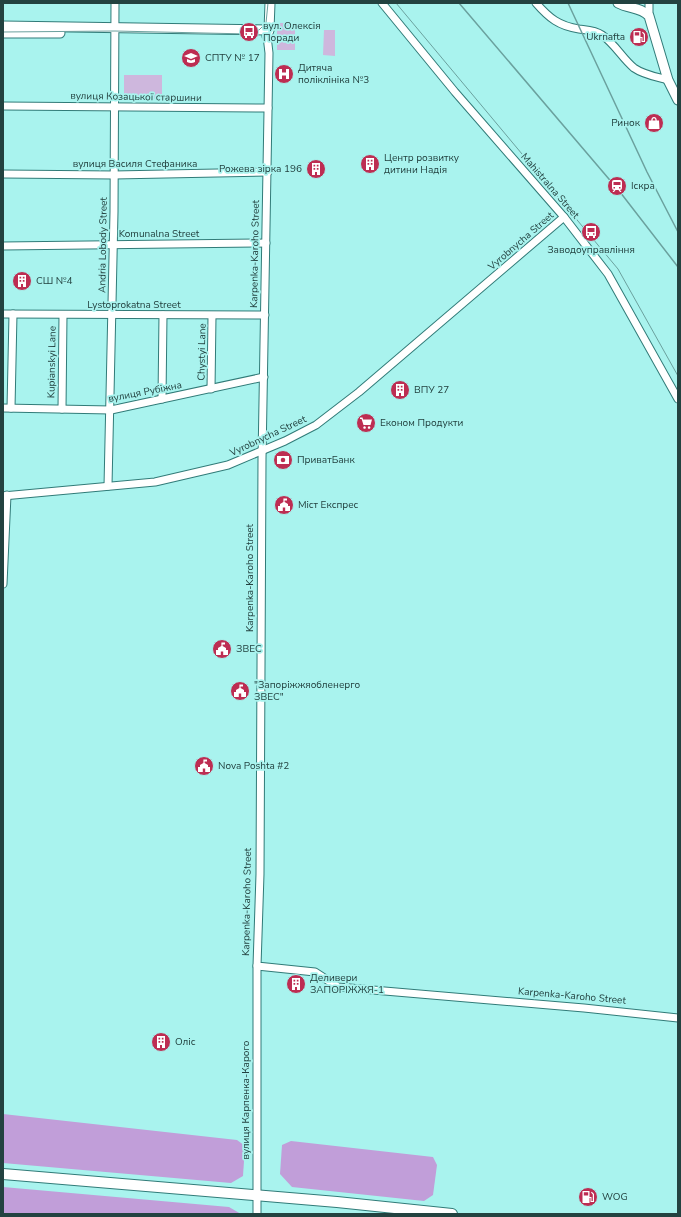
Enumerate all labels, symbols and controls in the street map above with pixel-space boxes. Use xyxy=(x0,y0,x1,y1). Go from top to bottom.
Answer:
place label: вул. Олексія Поради xyxy=(263,19,321,45)
bus stop icon: вул. Олексія Поради xyxy=(238,21,260,43)
fuel station icon: Ukrnafta xyxy=(628,26,650,48)
place label: Ukrnafta xyxy=(586,30,625,44)
school or university icon: СПТУ № 17 xyxy=(180,47,202,69)
place label: СПТУ № 17 xyxy=(205,51,260,65)
place label: Дитяча поліклініка №3 xyxy=(298,61,369,87)
hospital icon: Дитяча поліклініка №3 xyxy=(273,63,295,85)
street label: вулиця Козацької старшини xyxy=(70,89,202,105)
shop icon: Ринок xyxy=(643,112,665,134)
place label: Ринок xyxy=(611,116,641,130)
street label: Mahistralna Street xyxy=(518,150,583,222)
place label: Центр розвитку дитини Надія xyxy=(384,151,460,177)
building icon: Центр розвитку дитини Надія xyxy=(359,153,381,175)
street label: вулиця Василя Стефаника xyxy=(73,157,197,171)
building icon: Рожева зірка 196 xyxy=(305,158,327,180)
place label: Рожева зірка 196 xyxy=(219,162,302,176)
station icon: Іскра xyxy=(606,175,628,197)
place label: Іскра xyxy=(631,179,655,193)
street label: Andria Lobody Street xyxy=(95,197,111,293)
street label: Karpenka-Karoho Street xyxy=(247,199,263,308)
street label: Vyrobnycha Street xyxy=(484,208,557,274)
bus stop icon: Заводоуправління xyxy=(580,221,602,243)
street label: Komunalna Street xyxy=(119,227,200,241)
place label: Заводоуправління xyxy=(547,243,635,257)
building icon: СШ №4 xyxy=(11,270,33,292)
place label: СШ №4 xyxy=(36,274,73,288)
street label: Lystoprokatna Street xyxy=(87,298,181,312)
street label: Chystyi Lane xyxy=(194,323,210,381)
street label: Kupianskyi Lane xyxy=(44,326,60,398)
street label: вулиця Рубіжна xyxy=(107,378,183,406)
building icon: ВПУ 27 xyxy=(389,379,411,401)
place label: ВПУ 27 xyxy=(414,383,449,397)
street label: Vyrobnycha Street xyxy=(227,412,309,460)
supermarket icon: Економ Продукти xyxy=(355,412,377,434)
place label: Економ Продукти xyxy=(380,416,463,430)
bank icon: ПриватБанк xyxy=(272,449,294,471)
place label: ПриватБанк xyxy=(297,453,355,467)
public building icon: Мiст Експрес xyxy=(273,494,295,516)
place label: Мiст Експрес xyxy=(298,498,359,512)
street label: Karpenka-Karoho Street xyxy=(243,523,257,632)
public building icon: ЗВЕС xyxy=(211,638,233,660)
place label: ЗВЕС xyxy=(236,642,262,656)
place label: "Запоріжжяобленерго ЗВЕС" xyxy=(254,678,361,704)
public building icon: "Запоріжжяобленерго ЗВЕС" xyxy=(229,680,251,702)
public building icon: Nova Poshta #2 xyxy=(193,755,215,777)
place label: Nova Poshta #2 xyxy=(218,759,289,773)
street label: Karpenka-Karoho Street xyxy=(239,847,255,956)
place label: Деливери ЗАПОРІЖЖЯ-1 xyxy=(310,971,384,997)
building icon: Деливери ЗАПОРІЖЖЯ-1 xyxy=(285,973,307,995)
street label: Karpenka-Karoho Street xyxy=(518,984,627,1008)
building icon: Оліс xyxy=(150,1031,172,1053)
place label: Оліс xyxy=(175,1035,196,1049)
street label: вулиця Карпенка-Карого xyxy=(239,1040,253,1160)
fuel station icon: WOG xyxy=(577,1186,599,1208)
place label: WOG xyxy=(602,1190,628,1204)

